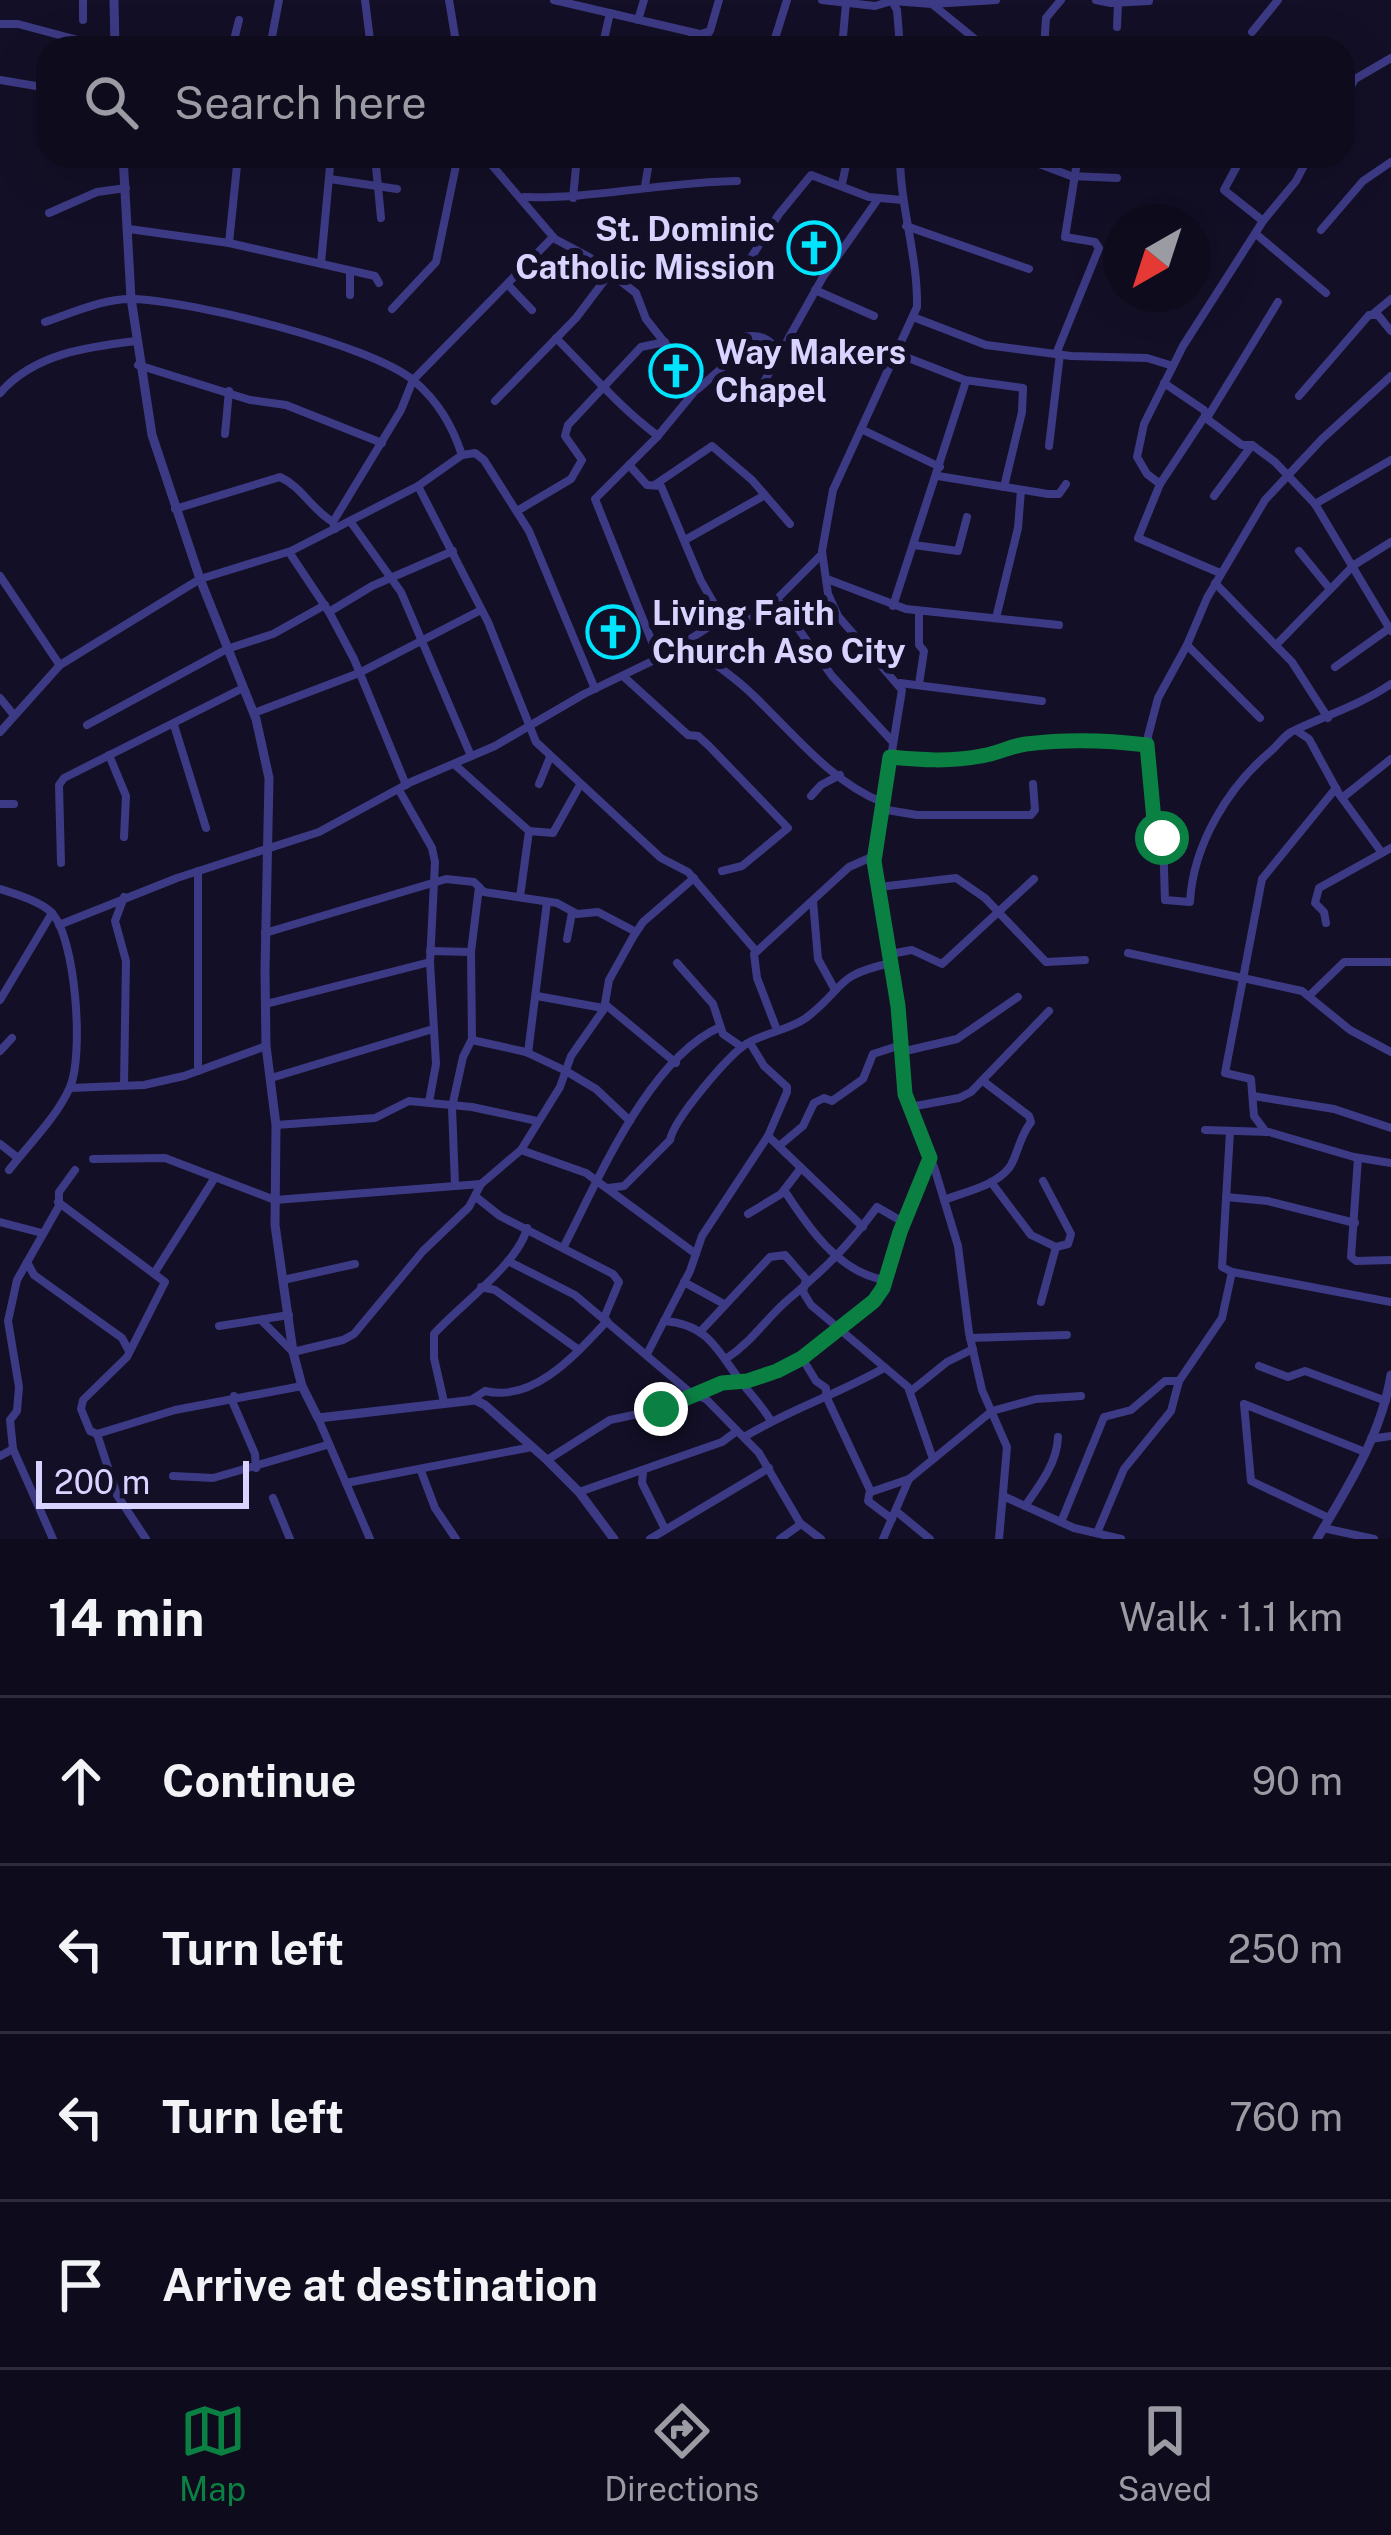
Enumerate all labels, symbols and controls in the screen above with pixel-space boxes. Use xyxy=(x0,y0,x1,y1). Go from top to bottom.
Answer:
search box xyxy=(36,36,1355,168)
icon: search xyxy=(78,69,144,135)
text: Search here xyxy=(174,76,427,129)
north arrow xyxy=(1103,204,1211,312)
place label: St. Dominic Catholic Mission xyxy=(515,210,775,286)
church icon: St. Dominic Catholic Mission xyxy=(786,220,842,276)
place label: Way Makers Chapel xyxy=(715,333,906,409)
church icon: Way Makers Chapel xyxy=(648,343,704,399)
place label: Living Faith Church Aso City xyxy=(652,594,906,670)
church icon: Living Faith Church Aso City xyxy=(585,604,641,660)
route start xyxy=(1135,811,1189,865)
route end xyxy=(634,1382,688,1436)
scale bar xyxy=(36,1455,249,1508)
text: 200 m xyxy=(54,1463,150,1501)
text: 14 min xyxy=(48,1588,204,1647)
text: Walk · 1.1 km xyxy=(1119,1594,1343,1640)
icon: ahead xyxy=(48,1748,114,1814)
text: Continue xyxy=(162,1754,356,1807)
text: 90 m xyxy=(1252,1758,1343,1804)
icon: left xyxy=(48,1916,114,1982)
text: Turn left xyxy=(162,1922,344,1975)
text: 250 m xyxy=(1228,1926,1343,1972)
icon: left xyxy=(48,2084,114,2150)
text: Turn left xyxy=(162,2090,344,2143)
text: 760 m xyxy=(1229,2094,1343,2140)
icon: arrive xyxy=(48,2252,114,2318)
text: Arrive at destination xyxy=(162,2258,598,2311)
tab: Map xyxy=(179,2398,246,2508)
tab: Directions xyxy=(604,2398,759,2508)
tab: Saved xyxy=(1118,2398,1212,2508)

